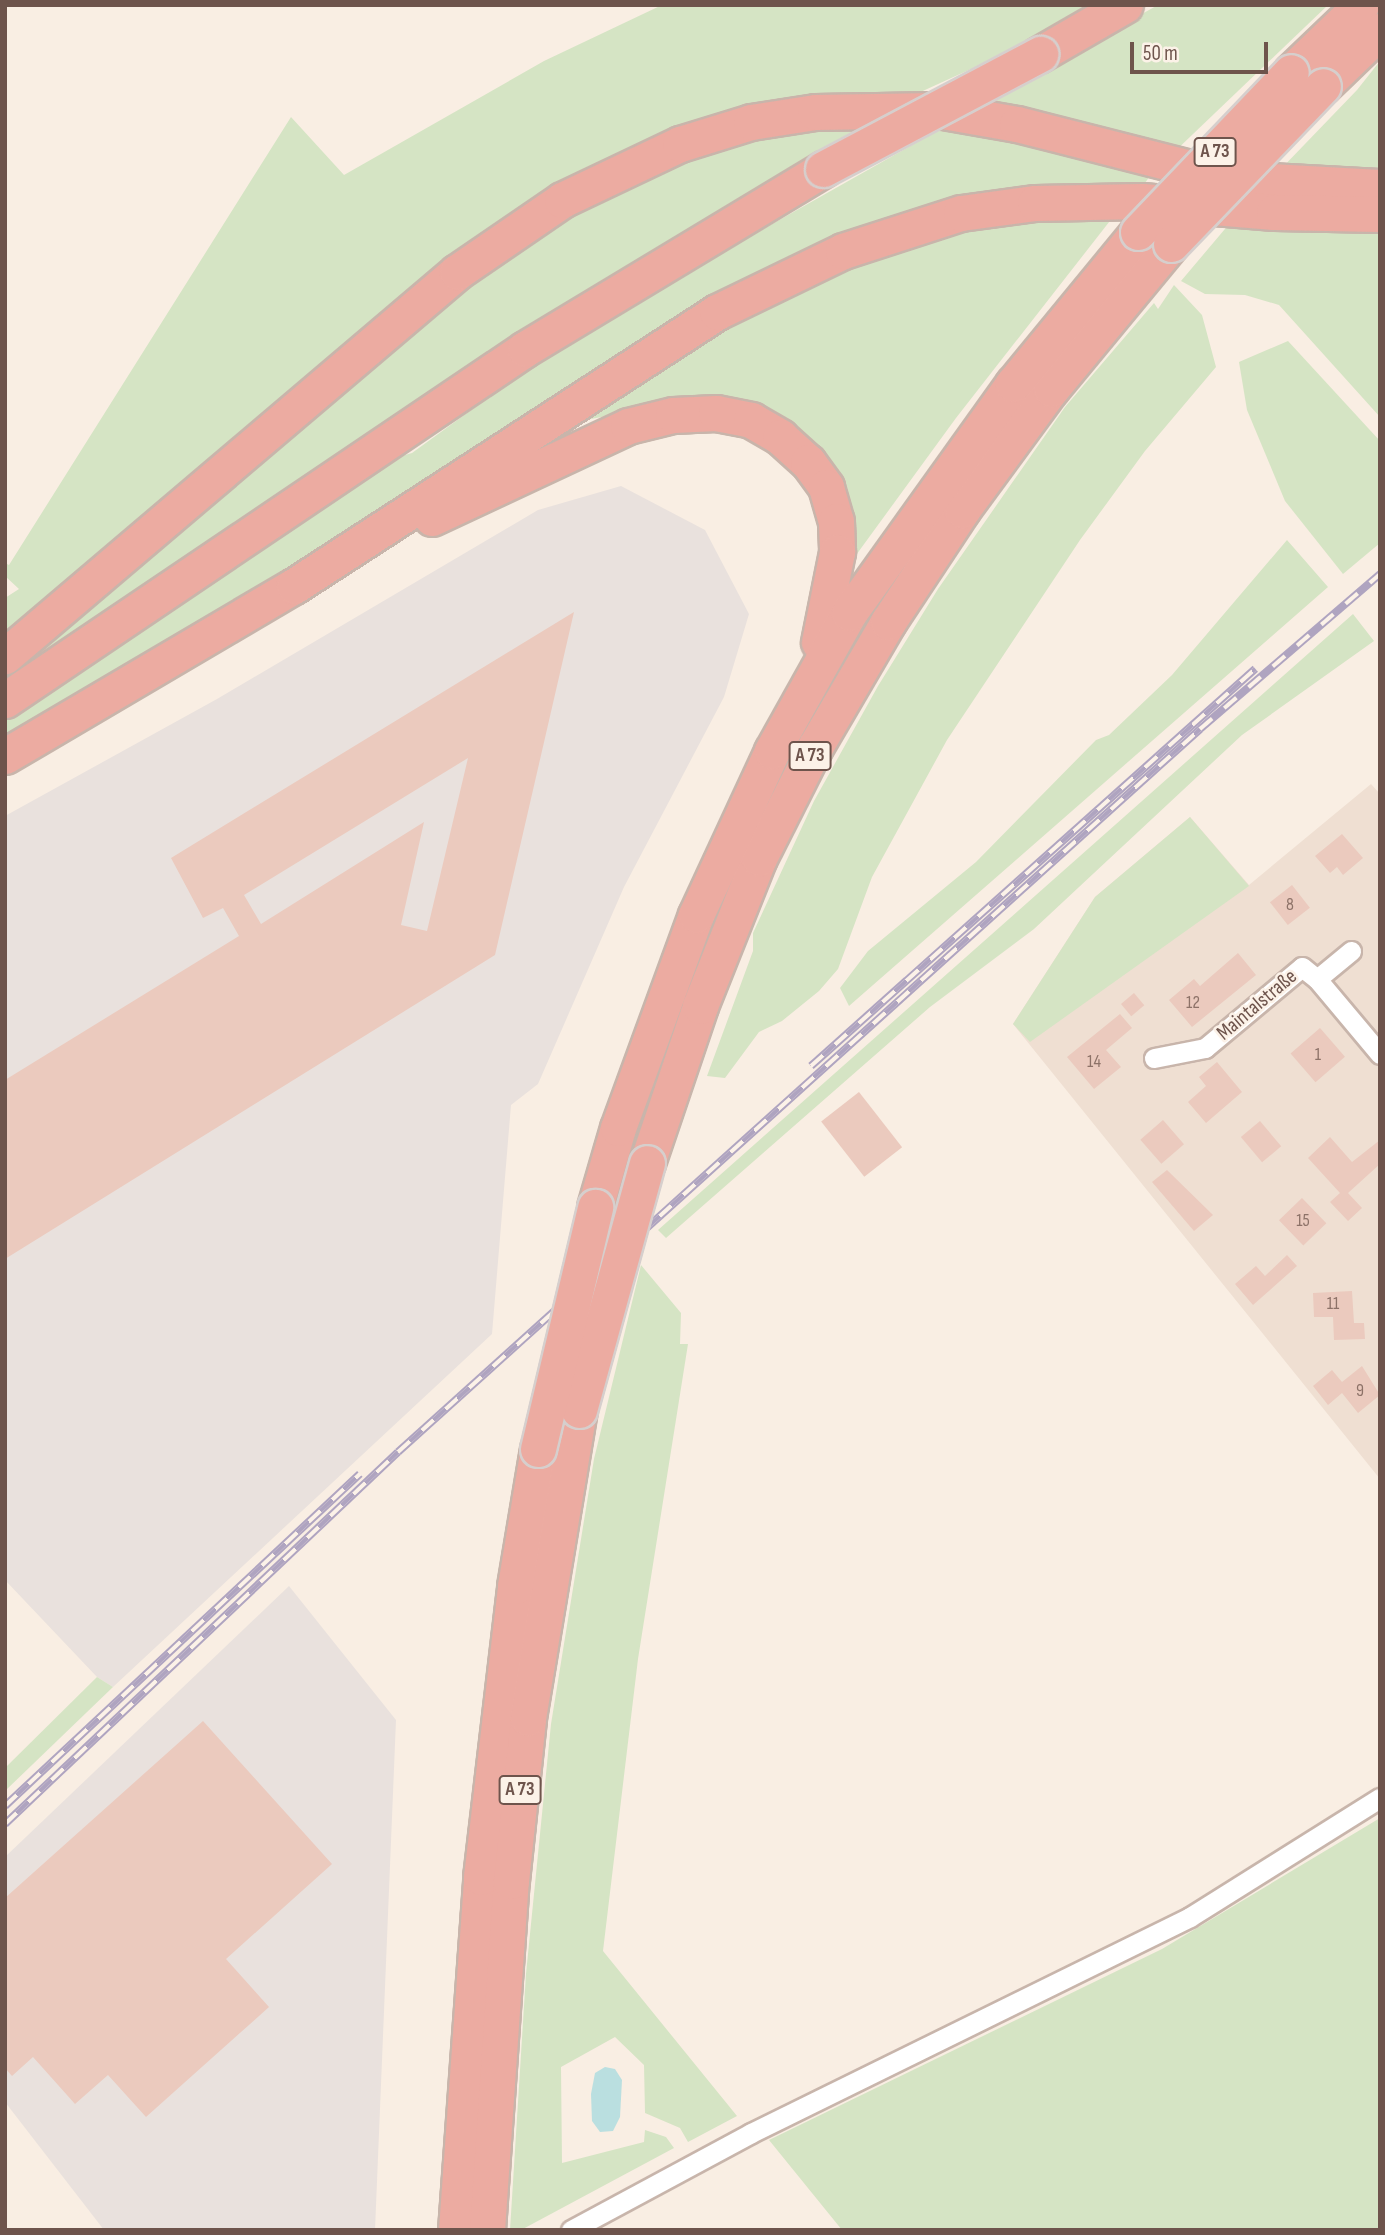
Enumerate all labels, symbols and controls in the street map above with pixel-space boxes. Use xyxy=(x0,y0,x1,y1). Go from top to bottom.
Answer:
scale bar xyxy=(1133,28,1271,72)
text: 50 m xyxy=(1143,41,1178,66)
road number: A 73 xyxy=(1192,136,1238,168)
road number: A 73 xyxy=(787,740,833,772)
house number: 8 xyxy=(1286,894,1294,916)
street label: Maintalstraße xyxy=(1212,964,1302,1046)
house number: 12 xyxy=(1186,992,1200,1014)
house number: 1 xyxy=(1315,1044,1321,1066)
house number: 14 xyxy=(1087,1051,1101,1073)
house number: 15 xyxy=(1296,1210,1310,1232)
house number: 11 xyxy=(1327,1293,1339,1315)
house number: 9 xyxy=(1356,1380,1364,1402)
road number: A 73 xyxy=(497,1774,543,1806)

